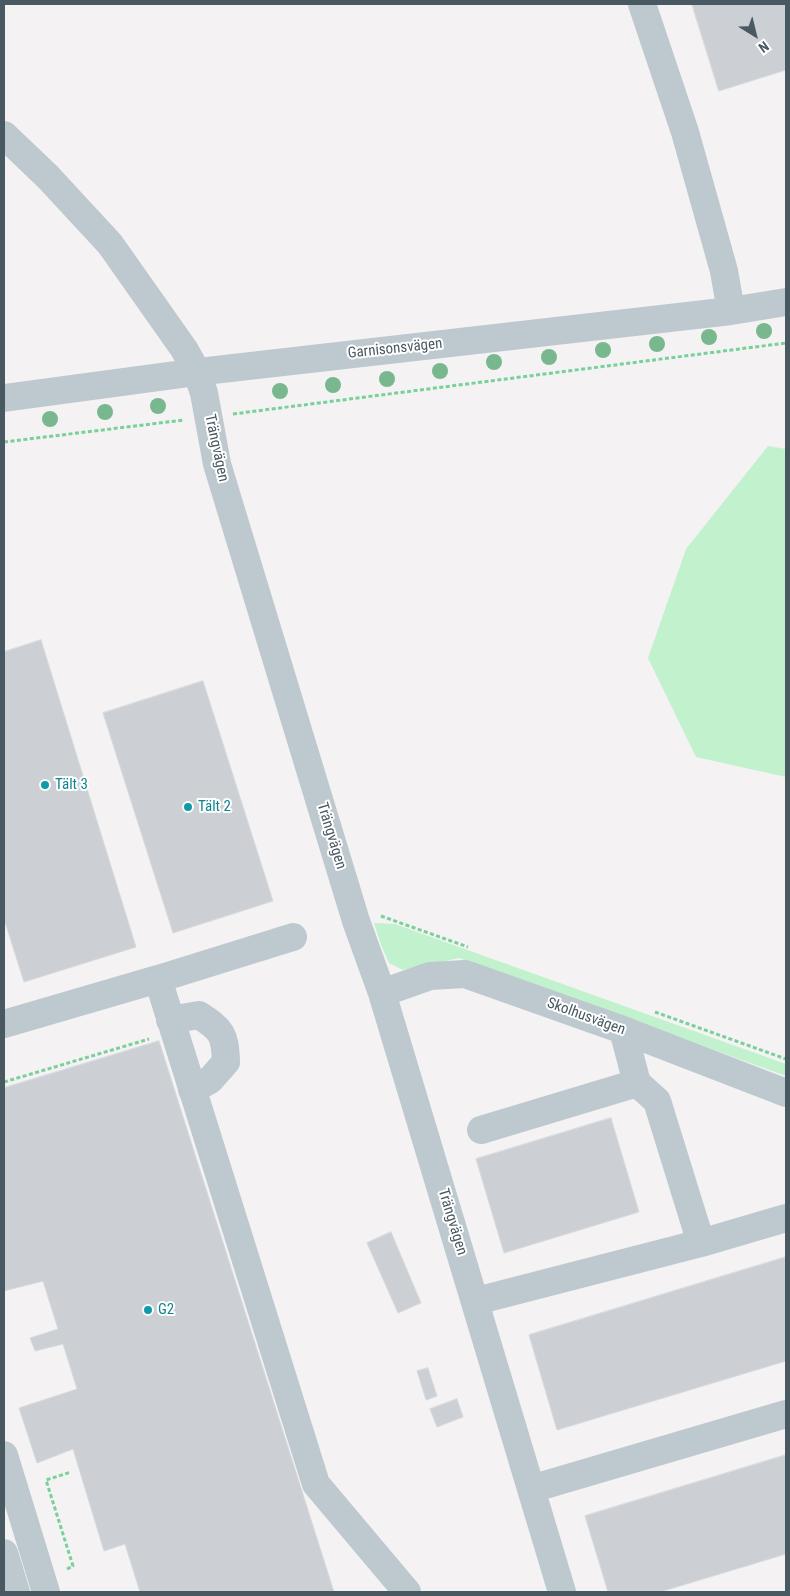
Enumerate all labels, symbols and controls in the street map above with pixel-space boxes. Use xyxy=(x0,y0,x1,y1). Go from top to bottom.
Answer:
north arrow xyxy=(730,10,780,60)
text: N xyxy=(756,38,772,56)
street label: Garnisonsvägen xyxy=(347,335,443,363)
street label: Trängvägen xyxy=(200,413,232,483)
place label: Tält 3 xyxy=(55,776,88,794)
marker: Tält 3 xyxy=(39,779,51,791)
place label: Tält 2 xyxy=(198,798,231,816)
marker: Tält 2 xyxy=(182,801,194,813)
street label: Trängvägen xyxy=(312,801,350,871)
street label: Skolhusvägen xyxy=(544,995,628,1039)
street label: Trängvägen xyxy=(433,1187,471,1257)
place label: G2 xyxy=(158,1301,174,1319)
marker: G2 xyxy=(142,1304,154,1316)

